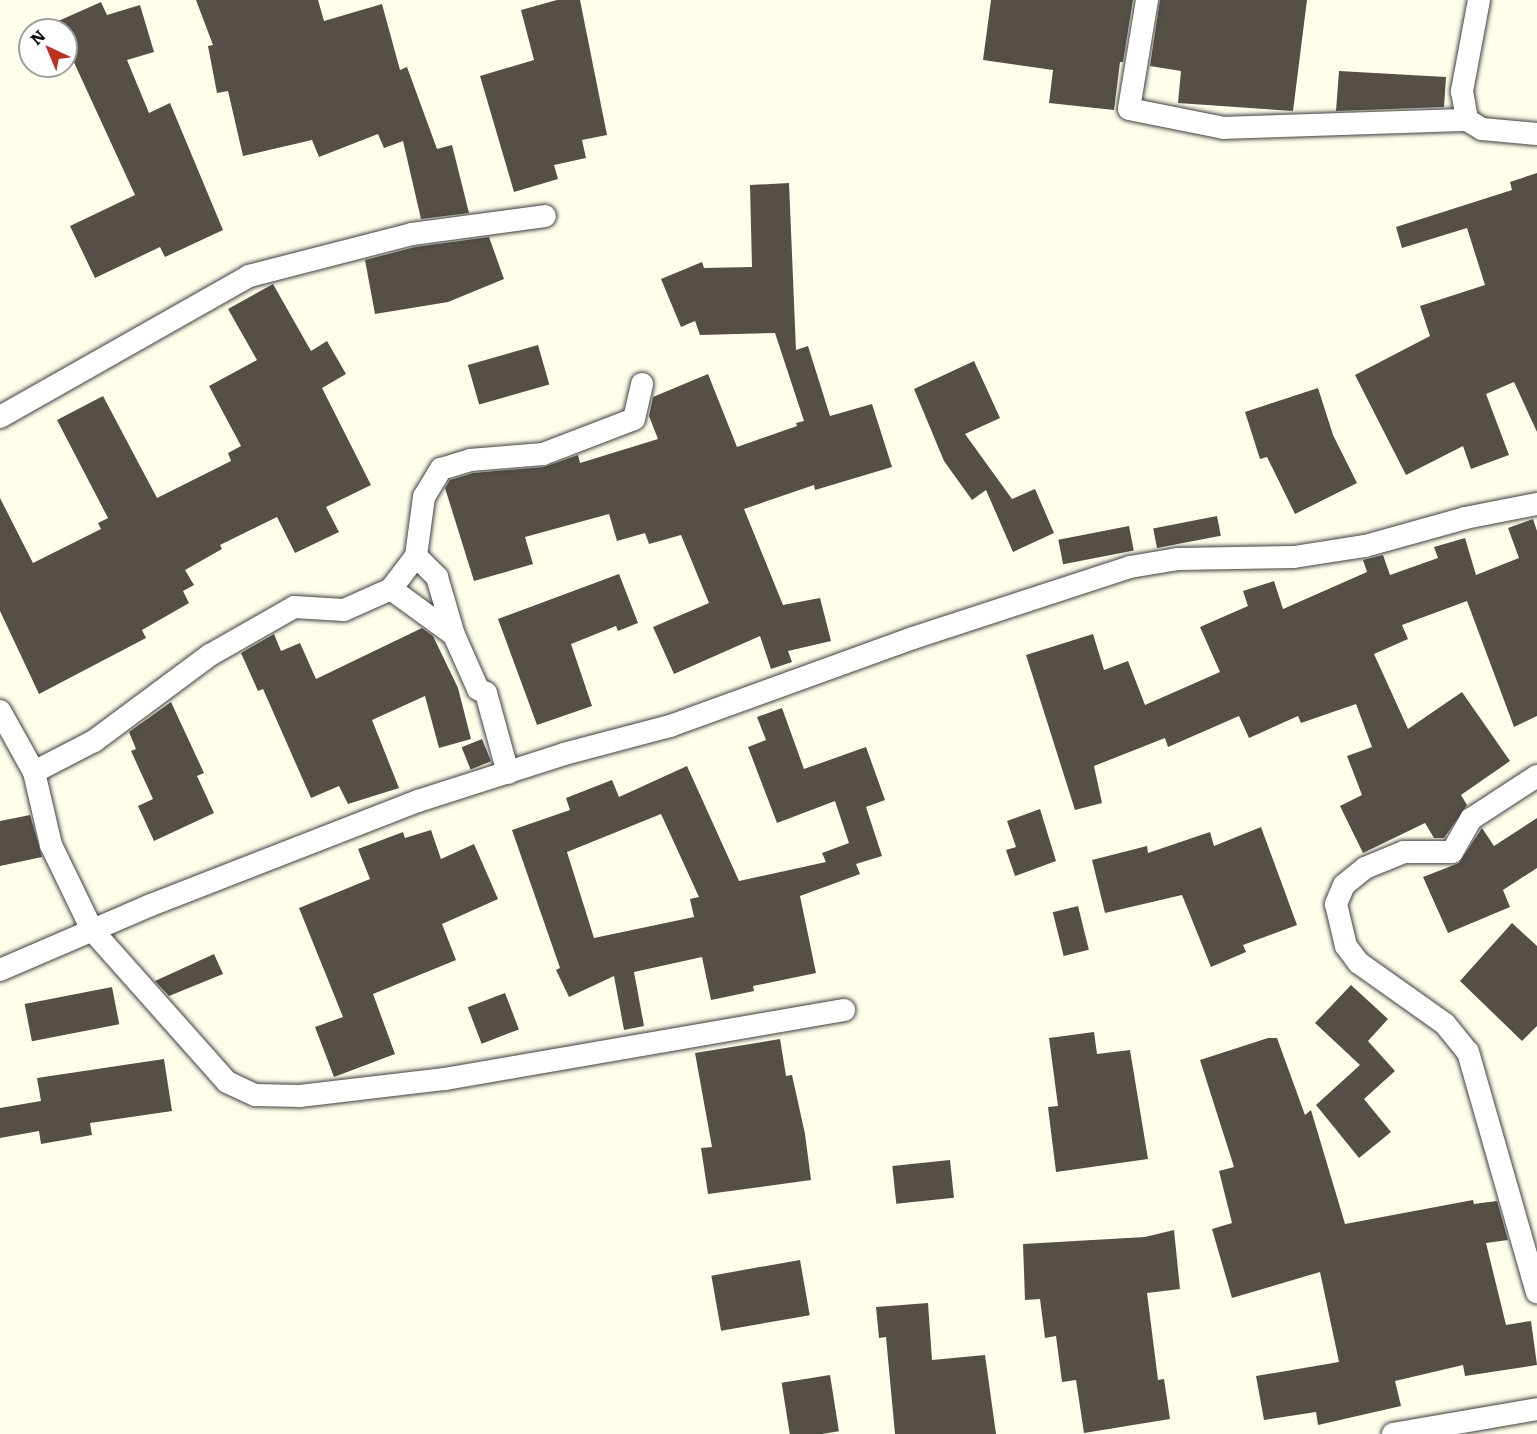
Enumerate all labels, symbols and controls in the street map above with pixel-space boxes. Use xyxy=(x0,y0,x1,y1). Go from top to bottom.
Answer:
north arrow xyxy=(18,18,78,78)
text: N xyxy=(24,23,50,50)

